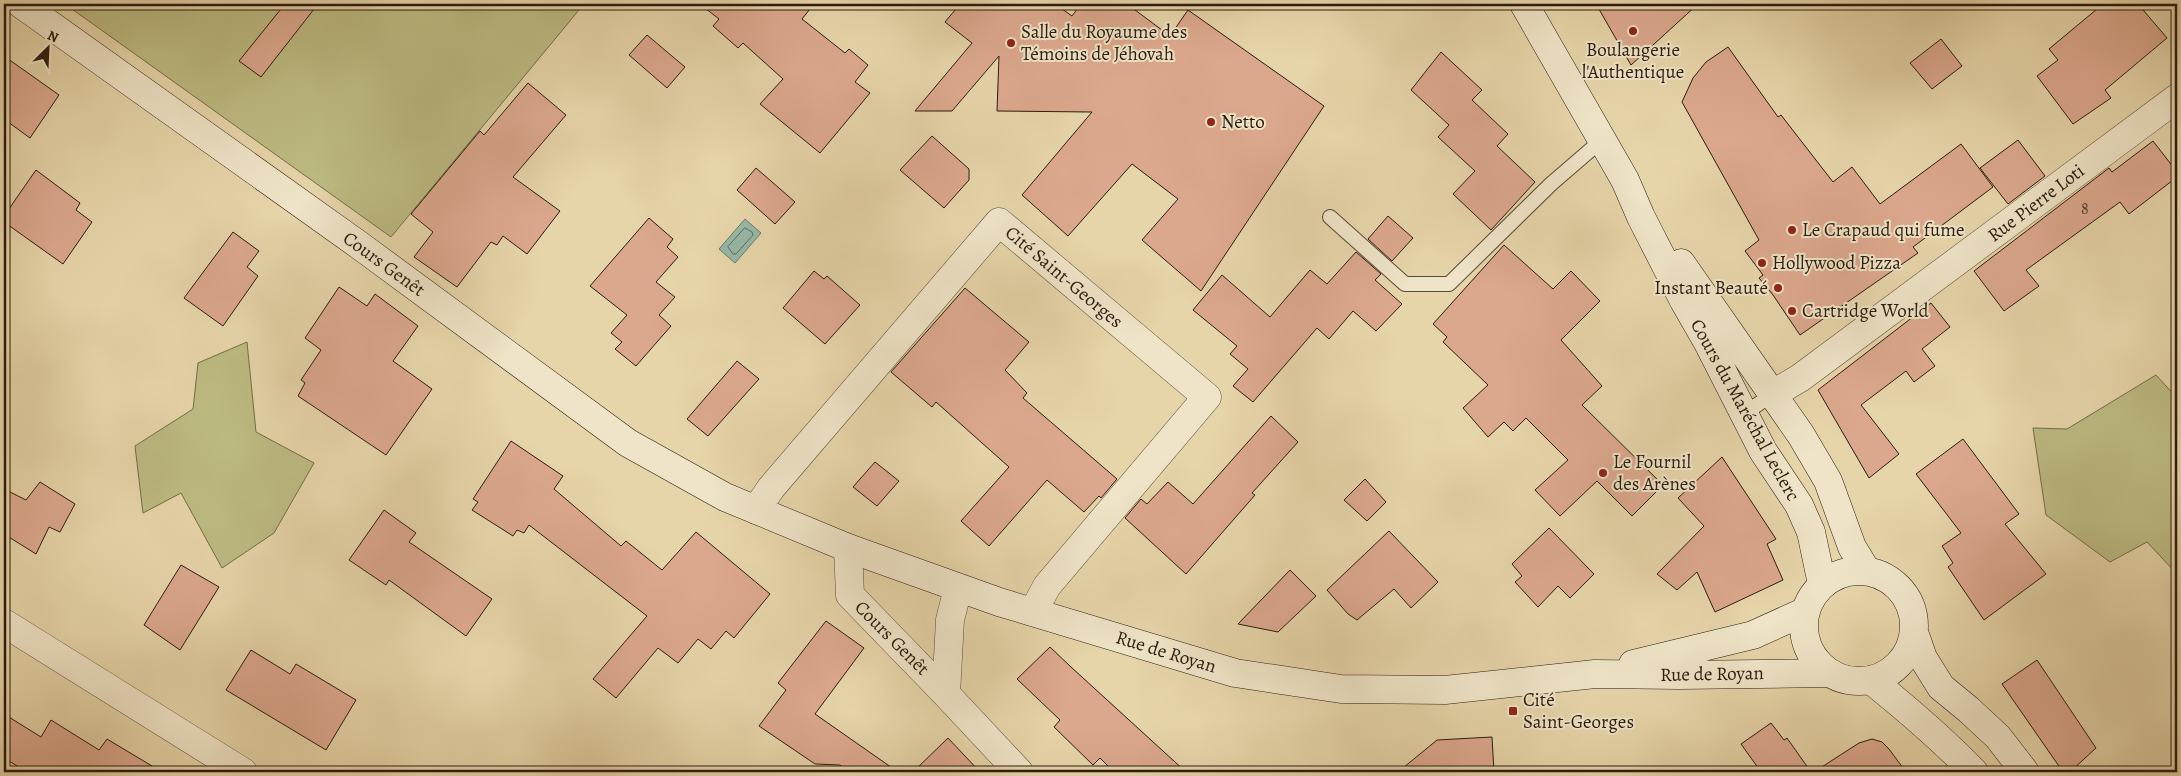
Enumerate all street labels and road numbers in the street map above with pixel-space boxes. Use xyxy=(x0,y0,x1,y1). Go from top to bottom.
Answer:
street label: Rue Pierre Loti xyxy=(1982,158,2090,248)
street label: Cité Saint-Georges xyxy=(1000,220,1128,334)
street label: Cours Genêt xyxy=(338,225,430,303)
street label: Cours du Maréchal Leclerc xyxy=(1684,314,1806,506)
street label: Cours Genêt xyxy=(849,595,935,681)
street label: Rue de Royan xyxy=(1113,624,1219,680)
street label: Rue de Royan xyxy=(1660,660,1764,688)

